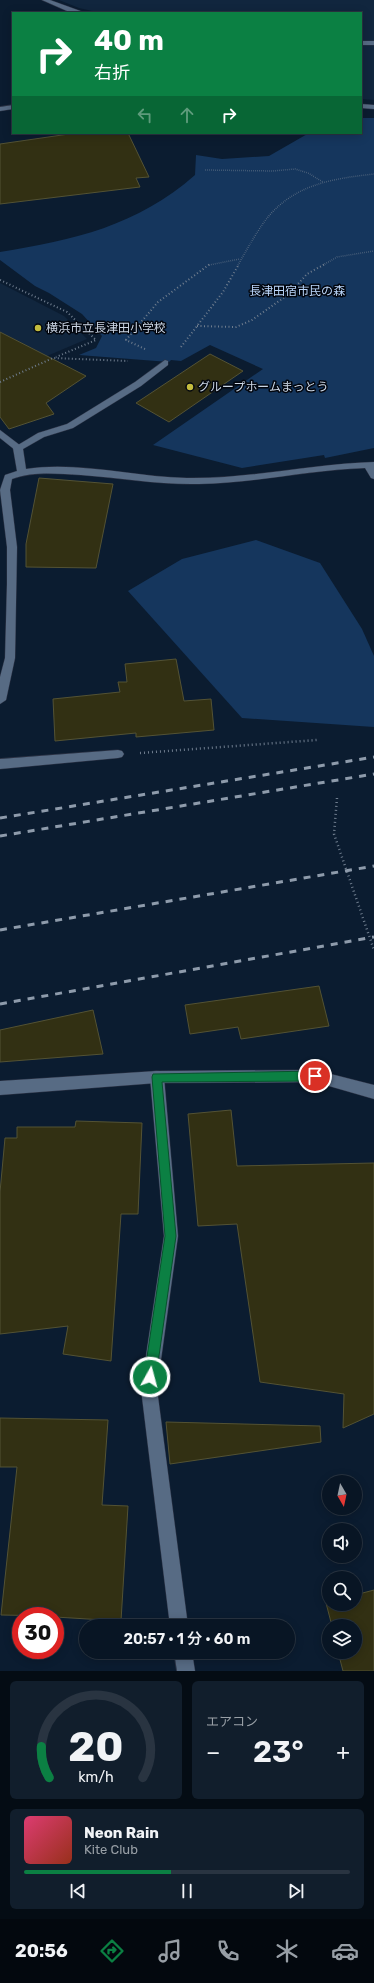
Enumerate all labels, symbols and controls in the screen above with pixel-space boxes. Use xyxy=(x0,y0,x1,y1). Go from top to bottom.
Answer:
text: 40 m xyxy=(94,24,164,57)
icon: right xyxy=(28,28,80,80)
text: 右折 xyxy=(94,62,130,84)
icon: left xyxy=(134,104,156,126)
icon: ahead xyxy=(176,104,198,126)
icon: right xyxy=(218,104,240,126)
park label: 長津田宿市民の森 xyxy=(249,284,345,298)
place label: 横浜市立長津田小学校 xyxy=(46,321,166,335)
marker: 横浜市立長津田小学校 xyxy=(33,323,43,333)
place label: グループホームまっとう xyxy=(198,380,328,394)
marker: グループホームまっとう xyxy=(185,382,195,392)
pin xyxy=(298,1059,332,1093)
icon: arrive xyxy=(304,1065,326,1087)
position arrow xyxy=(129,1356,171,1398)
north arrow xyxy=(322,1475,362,1515)
map controls xyxy=(322,1475,362,1659)
button: sound xyxy=(322,1523,362,1563)
button: search xyxy=(322,1571,362,1611)
speed limit sign: 30 xyxy=(12,1607,64,1659)
button: layers xyxy=(322,1619,362,1659)
text: 20:57 · 1 分 · 60 m xyxy=(124,1630,250,1648)
text: エアコン xyxy=(206,1714,258,1729)
text: 20 xyxy=(68,1722,124,1771)
text: 23° xyxy=(253,1734,304,1770)
text: − xyxy=(206,1739,220,1766)
text: + xyxy=(336,1739,350,1766)
text: km/h xyxy=(78,1769,114,1786)
text: Neon Rain xyxy=(84,1824,159,1842)
text: Kite Club xyxy=(84,1842,138,1857)
icon: previous xyxy=(67,1880,89,1902)
icon: pause xyxy=(176,1880,198,1902)
icon: next xyxy=(285,1880,307,1902)
icon: directions xyxy=(98,1937,126,1965)
icon: music xyxy=(156,1937,184,1965)
icon: phone xyxy=(214,1937,242,1965)
icon: climate xyxy=(273,1937,301,1965)
icon: car xyxy=(331,1937,359,1965)
text: 20:56 xyxy=(15,1940,68,1962)

